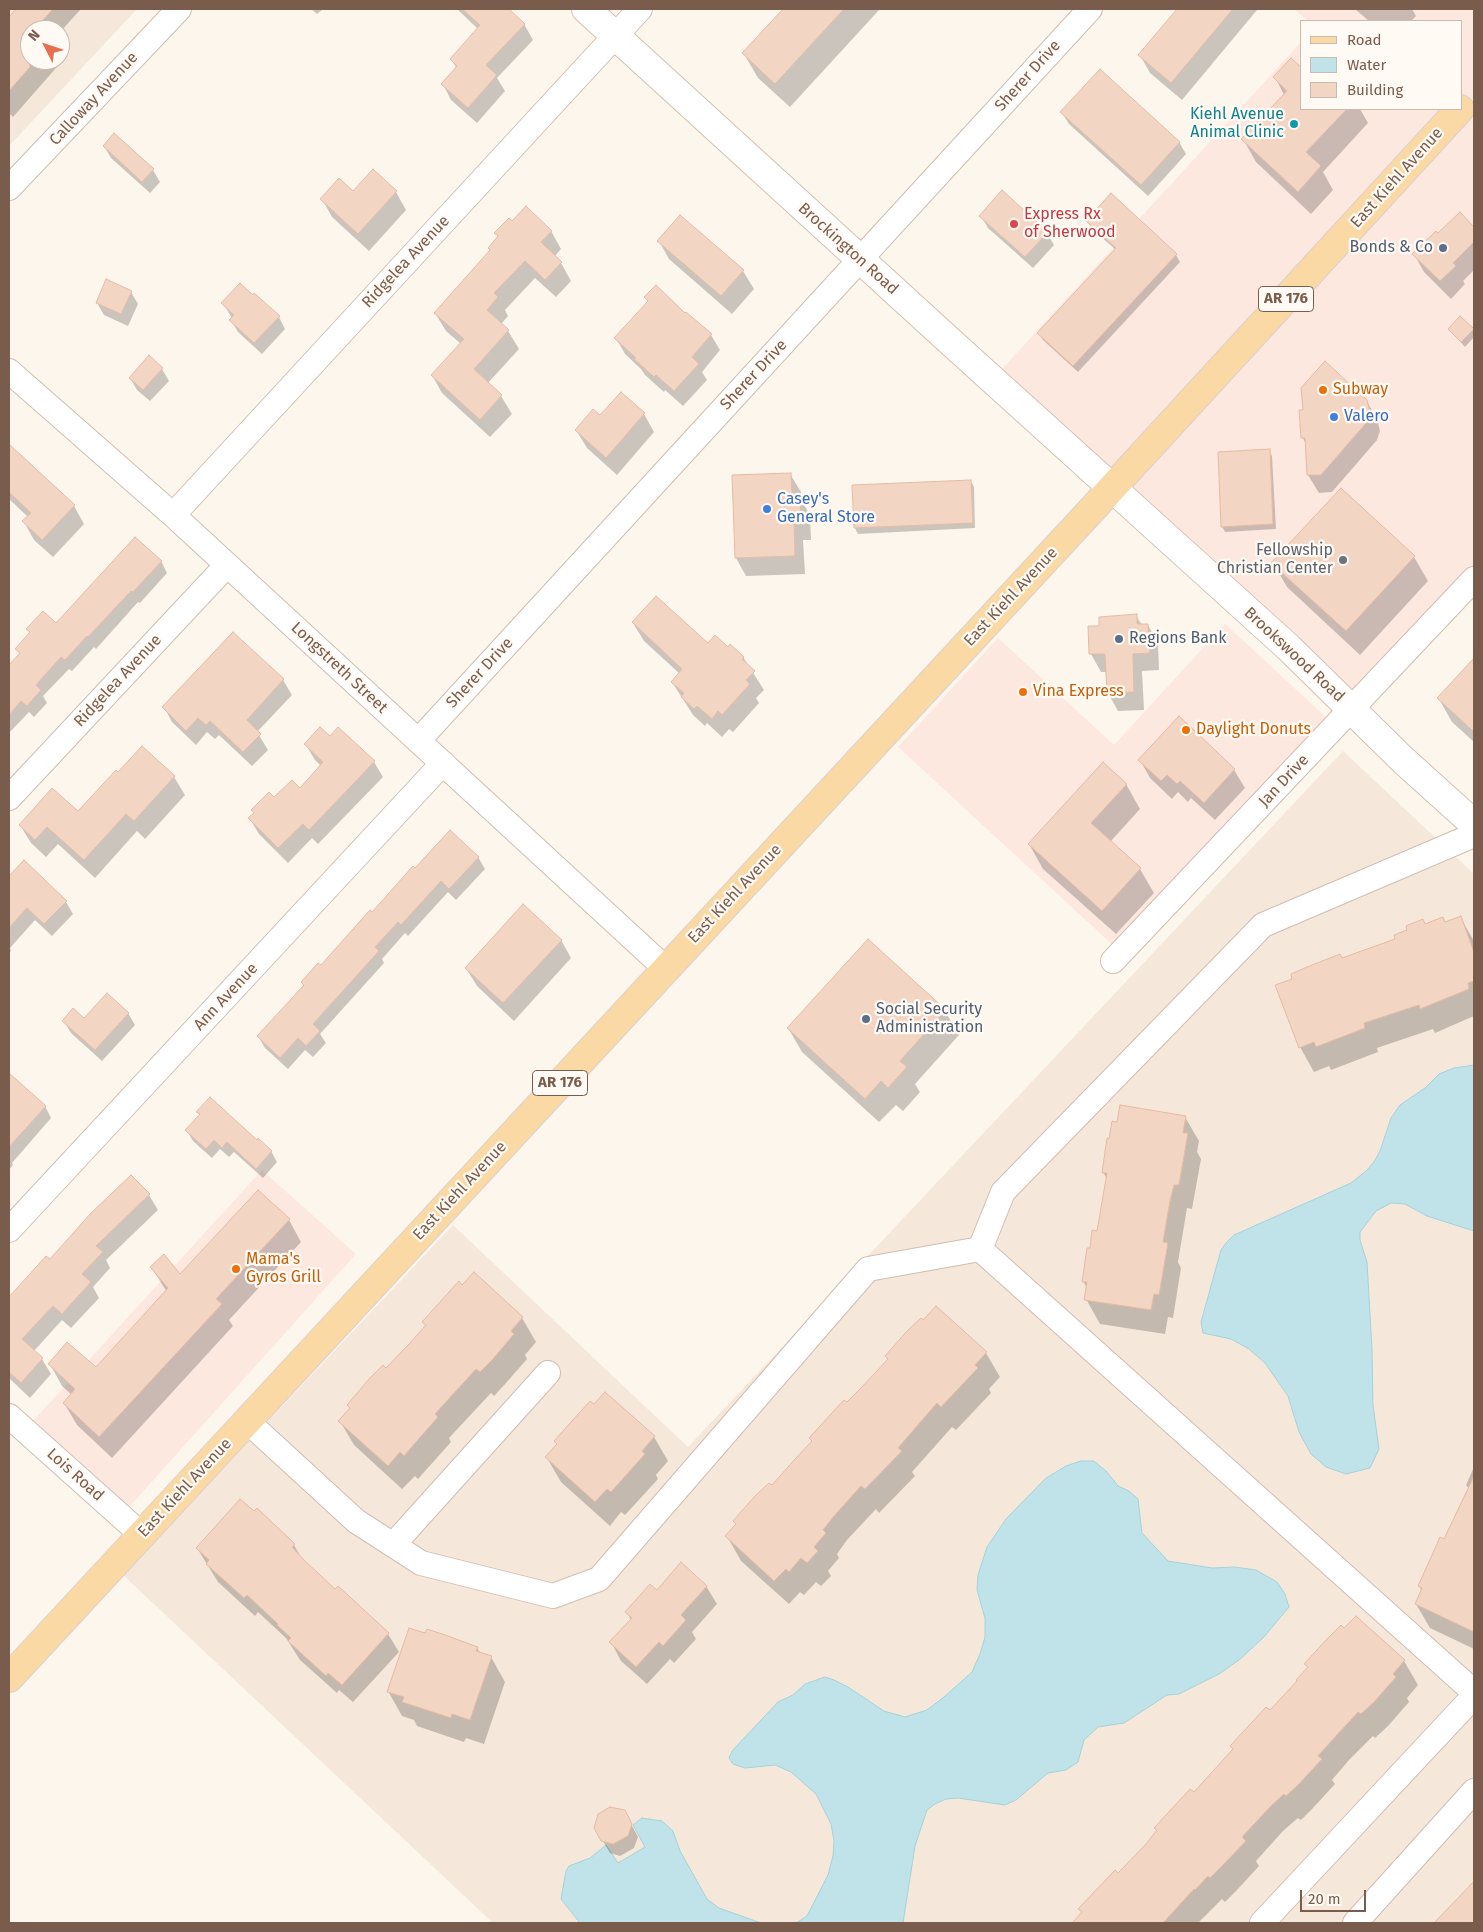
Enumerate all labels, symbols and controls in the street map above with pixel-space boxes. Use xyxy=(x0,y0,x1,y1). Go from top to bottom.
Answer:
north arrow xyxy=(20,20,70,70)
legend xyxy=(1300,20,1463,110)
text: N xyxy=(25,26,44,45)
text: Road xyxy=(1347,31,1382,49)
street label: Sherer Drive xyxy=(991,36,1065,116)
street label: Calloway Avenue xyxy=(46,48,142,150)
text: Water xyxy=(1347,56,1386,74)
text: Building xyxy=(1347,81,1403,99)
place label: Kiehl Avenue Animal Clinic xyxy=(1190,105,1284,143)
marker: Kiehl Avenue Animal Clinic xyxy=(1288,118,1300,130)
street label: East Kiehl Avenue xyxy=(1347,124,1447,232)
street label: Brockington Road xyxy=(794,199,902,299)
place label: Express Rx of Sherwood xyxy=(1024,205,1116,243)
street label: Ridgelea Avenue xyxy=(358,212,454,312)
marker: Express Rx of Sherwood xyxy=(1008,218,1020,230)
place label: Bonds & Co xyxy=(1349,238,1433,258)
marker: Bonds & Co xyxy=(1437,242,1449,254)
road number: AR 176 xyxy=(1258,286,1314,312)
street label: Sherer Drive xyxy=(717,336,791,414)
place label: Subway xyxy=(1333,380,1388,400)
marker: Subway xyxy=(1317,384,1329,396)
place label: Valero xyxy=(1344,407,1389,427)
marker: Valero xyxy=(1328,411,1340,423)
place label: Casey's General Store xyxy=(777,490,875,528)
marker: Casey's General Store xyxy=(761,503,773,515)
place label: Fellowship Christian Center xyxy=(1217,541,1333,579)
street label: East Kiehl Avenue xyxy=(960,543,1062,651)
marker: Fellowship Christian Center xyxy=(1337,554,1349,566)
street label: Brookswood Road xyxy=(1240,603,1348,707)
street label: Longstreth Street xyxy=(287,618,391,718)
place label: Regions Bank xyxy=(1129,629,1226,649)
street label: Ridgelea Avenue xyxy=(70,631,166,731)
marker: Regions Bank xyxy=(1113,633,1125,645)
street label: Sherer Drive xyxy=(443,634,517,712)
place label: Vina Express xyxy=(1033,682,1124,702)
marker: Vina Express xyxy=(1017,686,1029,698)
place label: Daylight Donuts xyxy=(1196,720,1311,740)
marker: Daylight Donuts xyxy=(1180,724,1192,736)
street label: Jan Drive xyxy=(1255,751,1313,811)
street label: East Kiehl Avenue xyxy=(684,840,786,948)
street label: Ann Avenue xyxy=(190,959,262,1035)
place label: Social Security Administration xyxy=(876,1000,983,1038)
marker: Social Security Administration xyxy=(860,1013,872,1025)
road number: AR 176 xyxy=(532,1070,588,1096)
street label: East Kiehl Avenue xyxy=(409,1137,511,1245)
place label: Mama's Gyros Grill xyxy=(246,1250,321,1288)
marker: Mama's Gyros Grill xyxy=(230,1263,242,1275)
street label: East Kiehl Avenue xyxy=(134,1434,236,1542)
street label: Lois Road xyxy=(43,1444,107,1506)
scale bar xyxy=(1303,1880,1369,1912)
text: 20 m xyxy=(1308,1890,1341,1908)

